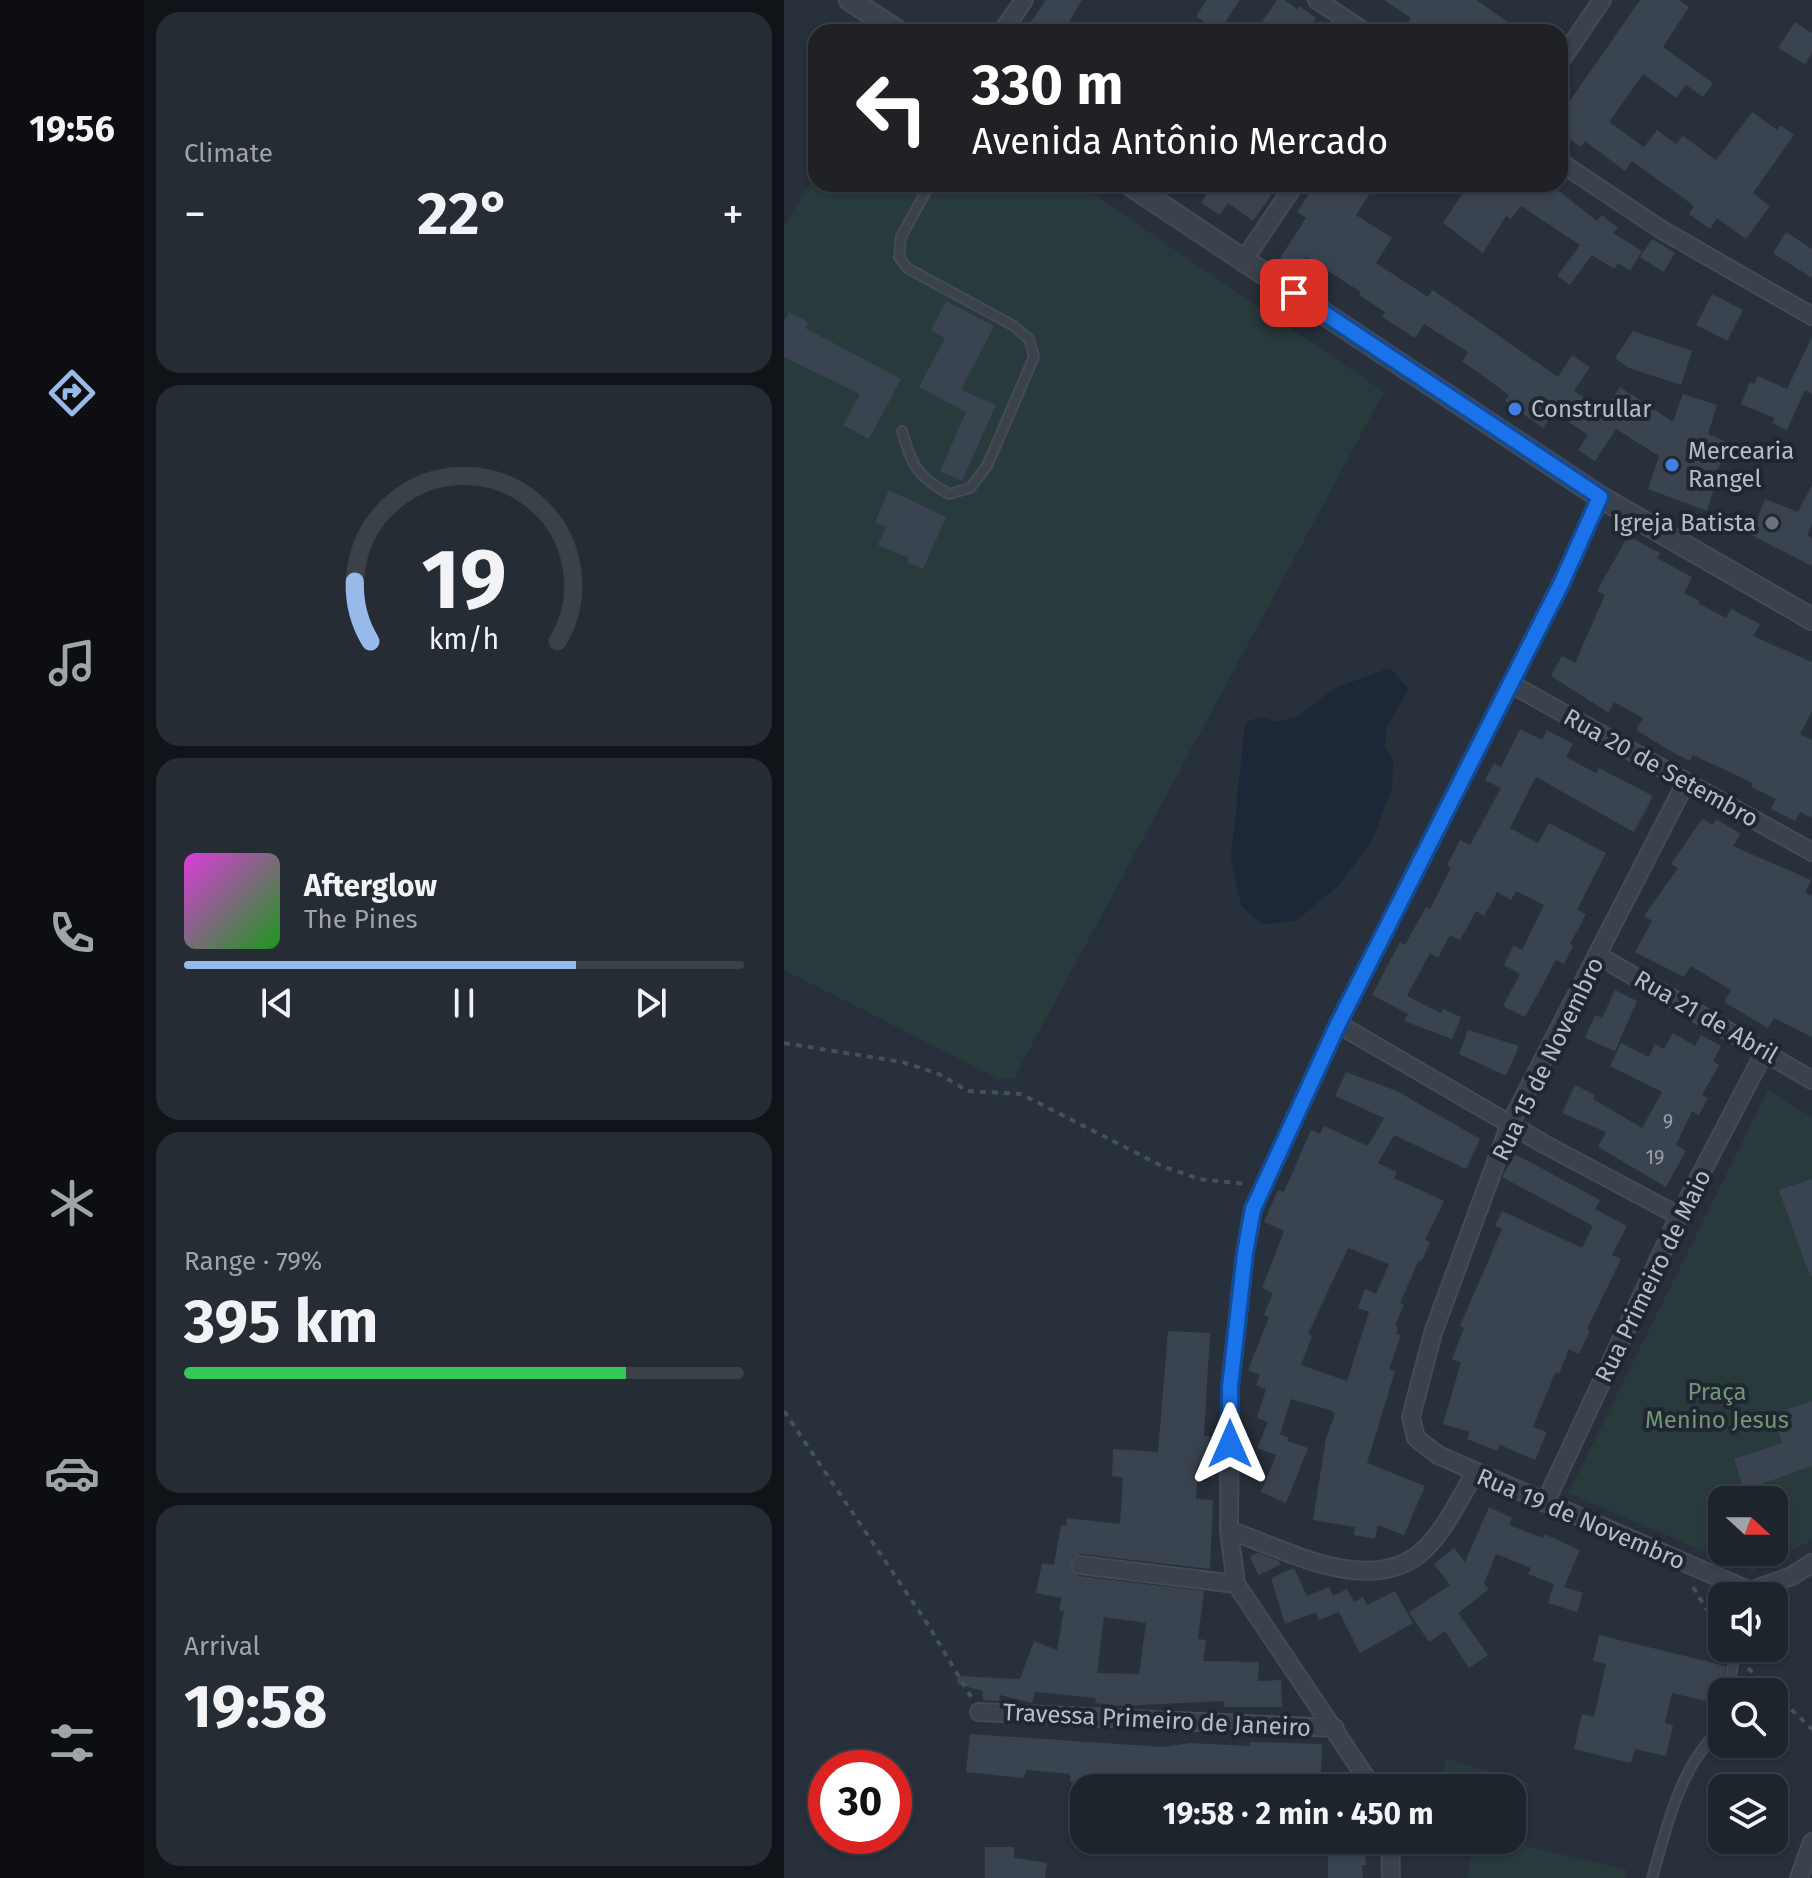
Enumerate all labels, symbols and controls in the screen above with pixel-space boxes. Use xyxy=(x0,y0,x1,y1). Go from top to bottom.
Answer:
text: 330 m xyxy=(972,52,1124,119)
icon: left xyxy=(840,56,944,160)
text: 19:56 xyxy=(29,107,115,151)
text: Avenida Antônio Mercado xyxy=(972,120,1388,164)
text: Climate xyxy=(184,138,273,169)
text: 22° xyxy=(417,178,511,250)
text: − xyxy=(184,188,206,241)
text: + xyxy=(722,188,744,241)
pin xyxy=(1260,259,1328,327)
icon: arrive xyxy=(1272,271,1316,315)
icon: directions xyxy=(44,365,100,421)
place label: Construllar xyxy=(1531,395,1652,423)
marker: Construllar xyxy=(1506,400,1524,418)
place label: Mercearia Rangel xyxy=(1688,437,1794,493)
marker: Mercearia Rangel xyxy=(1663,456,1681,474)
place label: Igreja Batista xyxy=(1613,509,1756,537)
marker: Igreja Batista xyxy=(1763,514,1781,532)
text: 19 xyxy=(421,529,507,629)
text: km/h xyxy=(429,622,499,657)
icon: music xyxy=(44,635,100,691)
street label: Rua 20 de Setembro xyxy=(1559,703,1763,833)
text: Afterglow xyxy=(304,868,437,904)
text: The Pines xyxy=(304,904,418,935)
icon: phone xyxy=(44,905,100,961)
street label: Rua 15 de Novembro xyxy=(1487,953,1609,1165)
street label: Rua 21 de Abril xyxy=(1629,965,1783,1069)
icon: previous xyxy=(255,981,299,1025)
icon: pause xyxy=(442,981,486,1025)
icon: next xyxy=(629,981,673,1025)
house number: 9 xyxy=(1663,1109,1673,1133)
house number: 19 xyxy=(1645,1145,1665,1169)
street label: Rua Primeiro de Maio xyxy=(1589,1165,1717,1387)
icon: climate xyxy=(44,1175,100,1231)
text: Range · 79% xyxy=(184,1246,322,1277)
text: 395 km xyxy=(184,1286,378,1358)
park label: Praça Menino Jesus xyxy=(1645,1378,1789,1434)
position arrow xyxy=(1188,1402,1272,1486)
icon: car xyxy=(44,1445,100,1501)
street label: Rua 19 de Novembro xyxy=(1473,1462,1689,1576)
north arrow xyxy=(1708,1486,1788,1566)
map controls xyxy=(1708,1486,1788,1854)
button: sound xyxy=(1708,1582,1788,1662)
text: Arrival xyxy=(184,1631,260,1662)
text: 19:58 xyxy=(184,1671,327,1743)
button: search xyxy=(1708,1678,1788,1758)
street label: Travessa Primeiro de Janeiro xyxy=(1002,1698,1312,1742)
icon: filters xyxy=(44,1715,100,1771)
speed limit sign: 30 xyxy=(808,1750,912,1854)
button: layers xyxy=(1708,1774,1788,1854)
text: 19:58 · 2 min · 450 m xyxy=(1163,1796,1434,1832)

